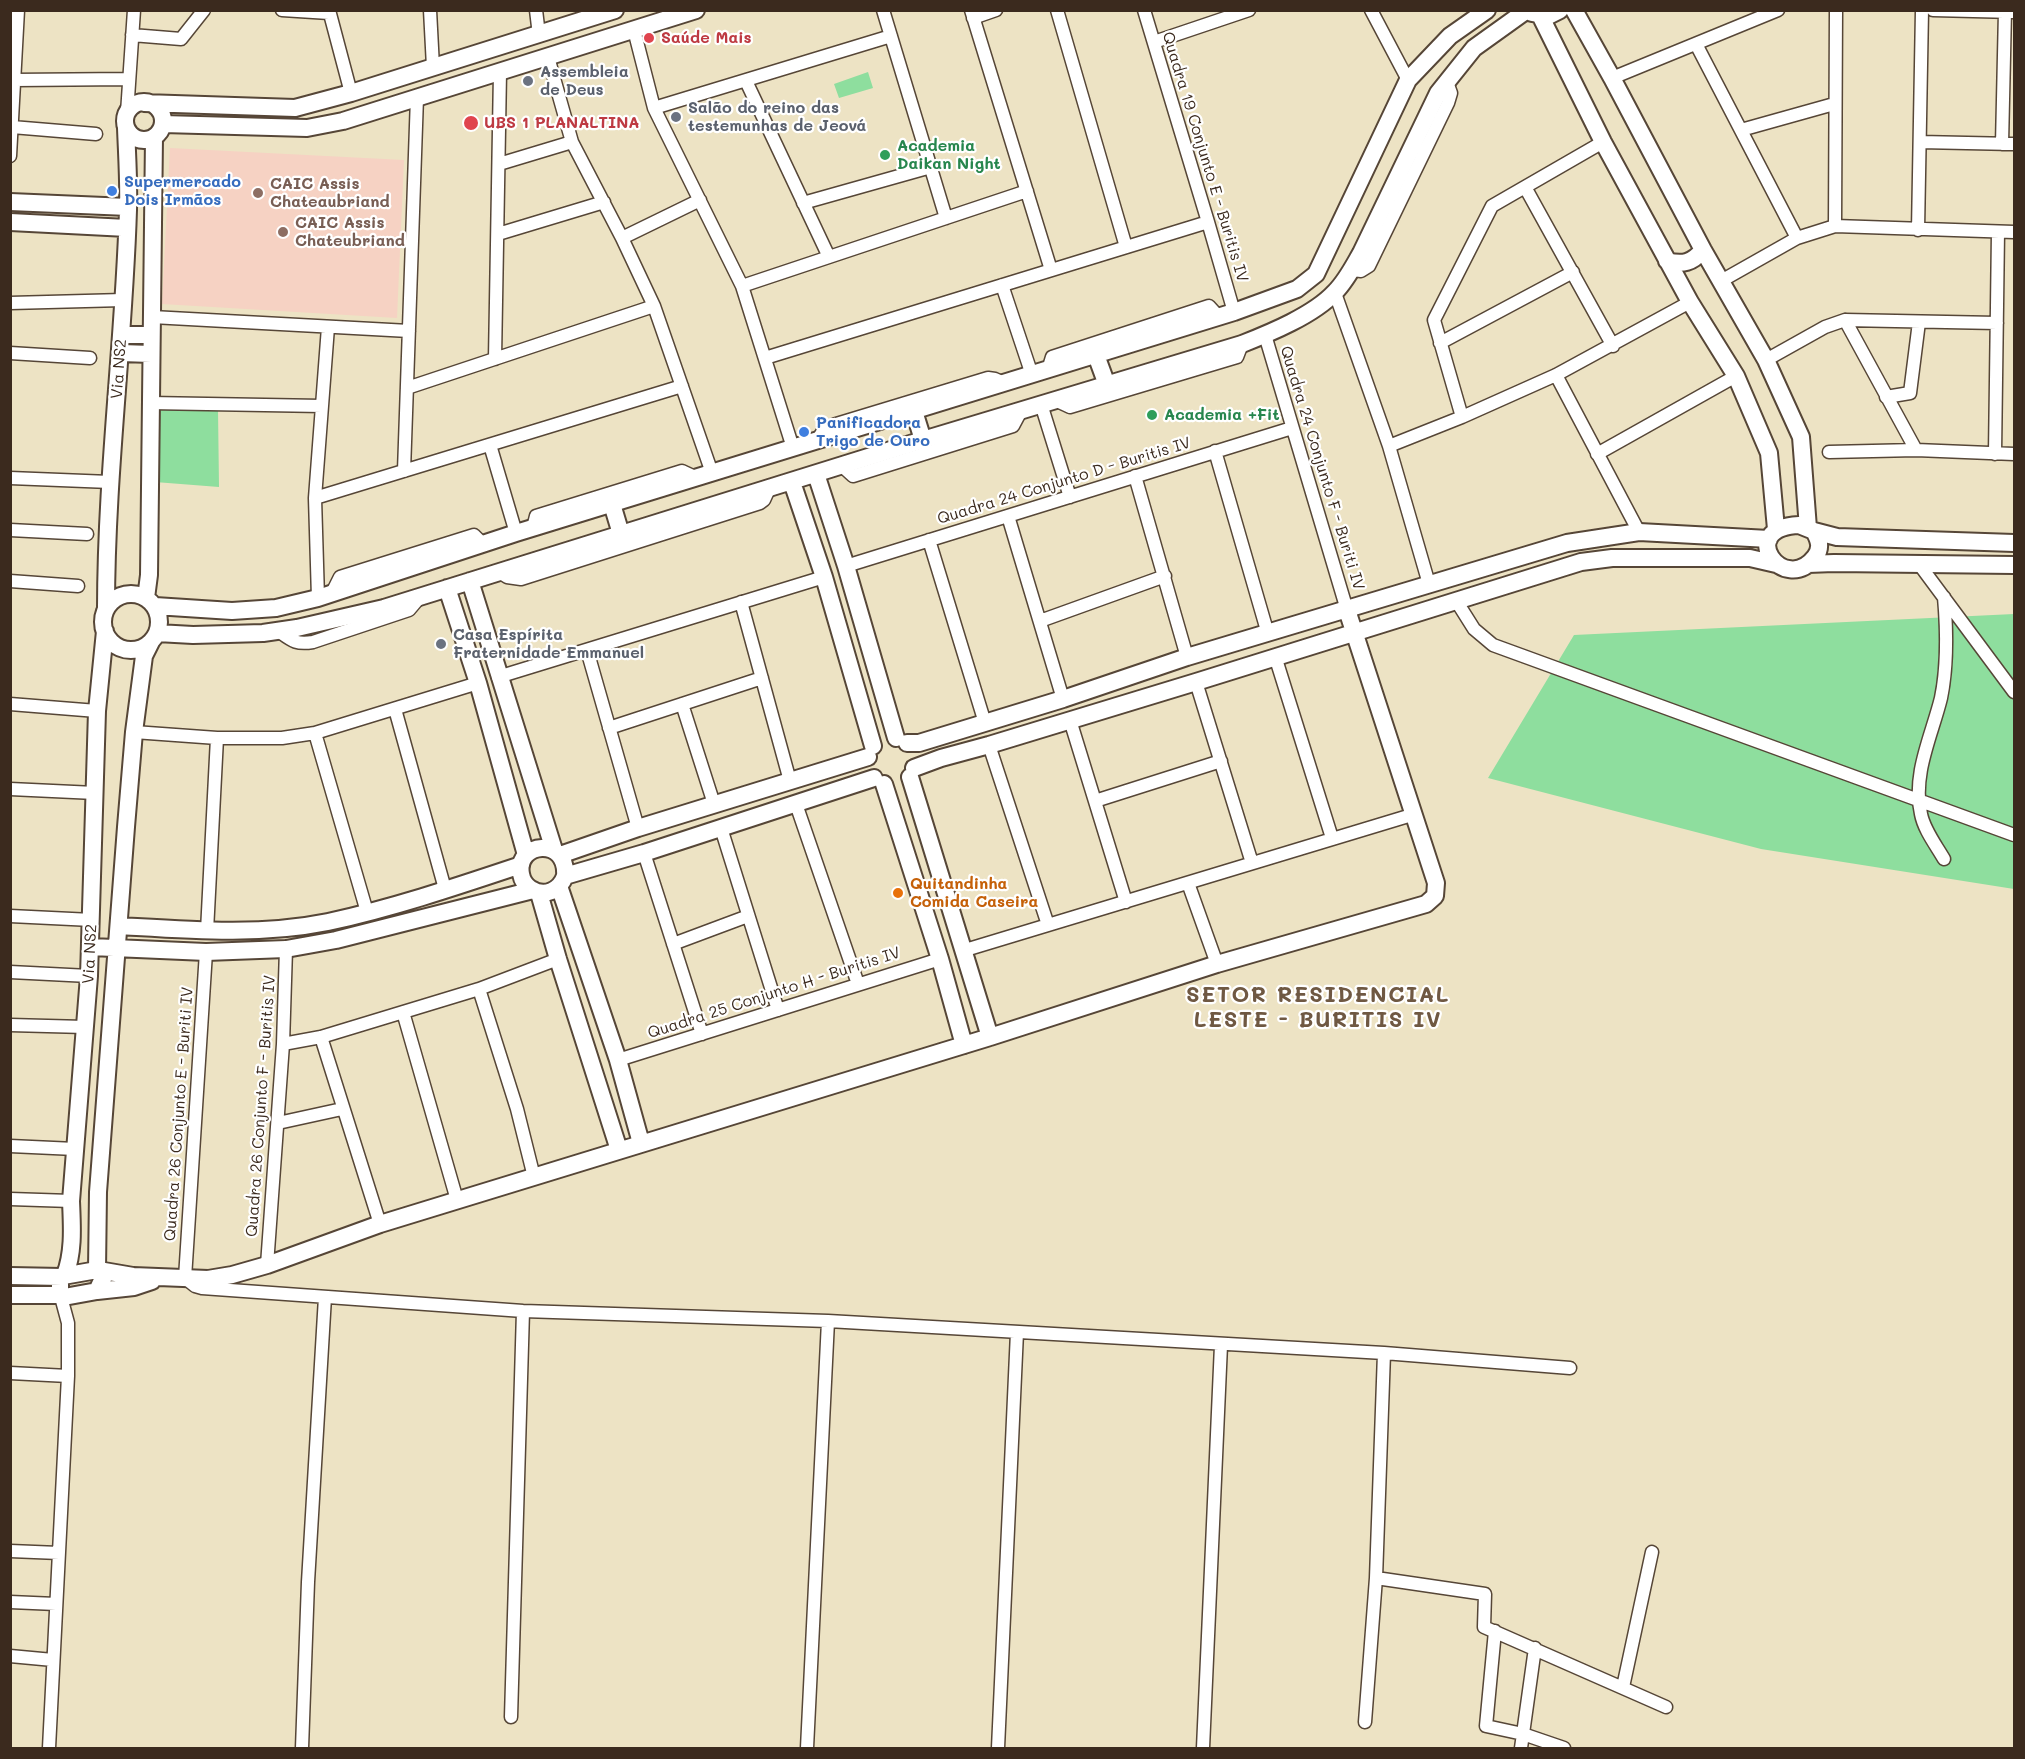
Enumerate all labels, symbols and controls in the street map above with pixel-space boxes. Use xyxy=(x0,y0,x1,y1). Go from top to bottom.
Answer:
place label: Saúde Mais xyxy=(661,28,752,48)
street label: Quadra 19 Conjunto E - Buritis IV xyxy=(1158,30,1252,284)
marker: Saúde Mais xyxy=(642,31,656,45)
place label: Assembleia de Deus xyxy=(540,62,629,100)
marker: Assembleia de Deus xyxy=(521,74,535,88)
place label: Salão do reino das testemunhas de Jeová xyxy=(688,98,866,136)
marker: Salão do reino das testemunhas de Jeová xyxy=(669,110,683,124)
place label: UBS 1 PLANALTINA xyxy=(484,113,640,133)
marker: UBS 1 PLANALTINA xyxy=(462,114,480,132)
place label: Academia Daikan Night xyxy=(897,136,1001,174)
marker: Academia Daikan Night xyxy=(878,148,892,162)
place label: Supermercado Dois Irmãos xyxy=(124,172,241,210)
place label: CAIC Assis Chateaubriand xyxy=(270,174,390,212)
marker: Supermercado Dois Irmãos xyxy=(105,184,119,198)
marker: CAIC Assis Chateaubriand xyxy=(251,186,265,200)
place label: CAIC Assis Chateubriand xyxy=(295,213,405,251)
marker: CAIC Assis Chateubriand xyxy=(276,225,290,239)
street label: Via NS2 xyxy=(107,338,131,400)
street label: Quadra 24 Conjunto F - Buriti IV xyxy=(1276,344,1368,592)
place label: Academia +Fit xyxy=(1164,405,1280,425)
marker: Academia +Fit xyxy=(1145,408,1159,422)
place label: Panificadora Trigo de Ouro xyxy=(816,413,930,451)
marker: Panificadora Trigo de Ouro xyxy=(797,425,811,439)
street label: Quadra 24 Conjunto D - Buritis IV xyxy=(935,433,1193,529)
place label: Casa Espírita Fraternidade Emmanuel xyxy=(453,625,644,663)
marker: Casa Espírita Fraternidade Emmanuel xyxy=(434,637,448,651)
place label: Quitandinha Comida Caseira xyxy=(910,874,1038,912)
marker: Quitandinha Comida Caseira xyxy=(891,886,905,900)
street label: Via NS2 xyxy=(79,924,101,984)
street label: Quadra 25 Conjunto H - Buritis IV xyxy=(645,943,903,1043)
street label: Quadra 26 Conjunto F - Buritis IV xyxy=(242,975,280,1237)
district label: SETOR RESIDENCIAL LESTE - BURITIS IV xyxy=(1186,982,1450,1034)
street label: Quadra 26 Conjunto E - Buriti IV xyxy=(161,986,197,1242)

